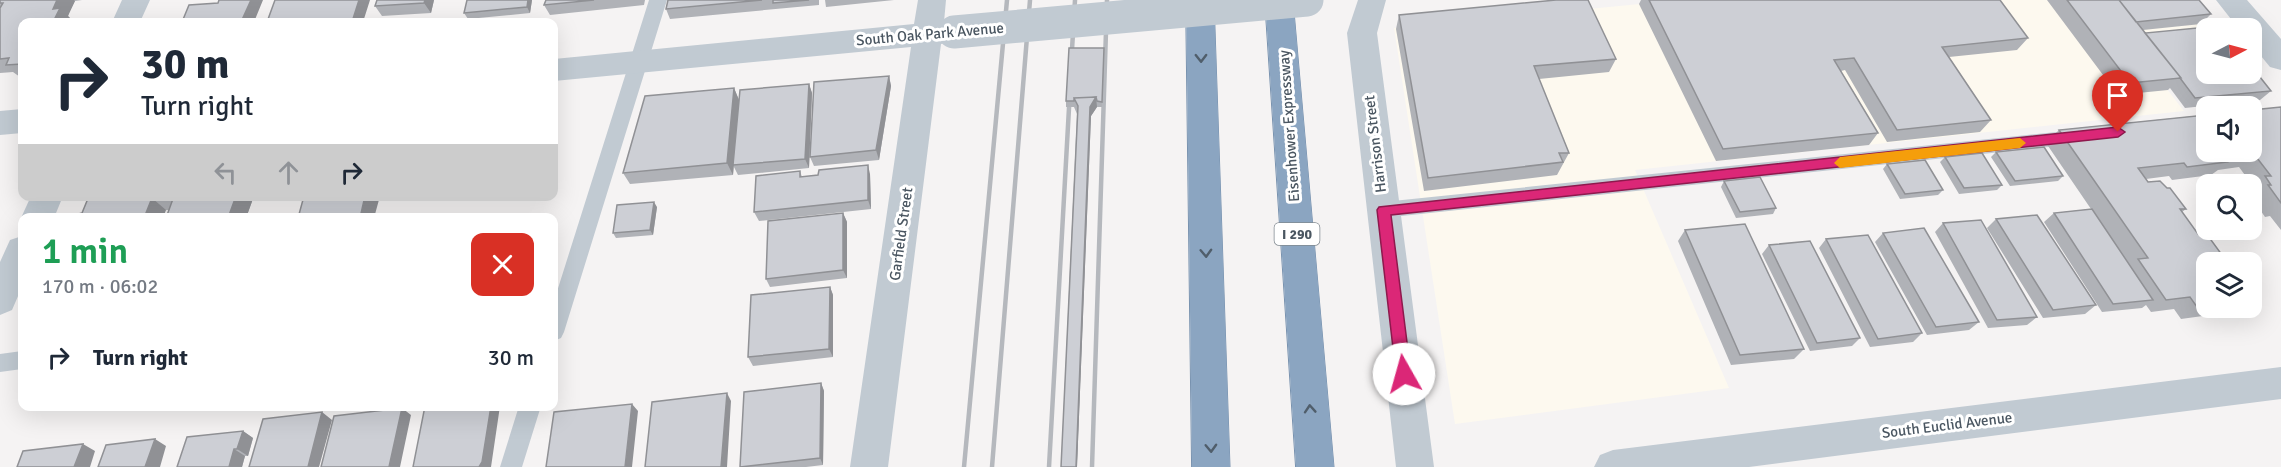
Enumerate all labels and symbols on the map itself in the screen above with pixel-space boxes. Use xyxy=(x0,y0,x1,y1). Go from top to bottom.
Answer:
north arrow xyxy=(2196,18,2262,84)
street label: South Oak Park Avenue xyxy=(855,19,1005,49)
street label: Eisenhower Expressway xyxy=(1275,50,1303,202)
one-way arrow xyxy=(1194,54,1207,63)
pin xyxy=(2092,70,2143,132)
street label: Harrison Street xyxy=(1360,94,1390,194)
street label: Garfield Street xyxy=(886,186,916,282)
road number: I 290 xyxy=(1274,223,1320,245)
one-way arrow xyxy=(1199,249,1212,258)
position arrow xyxy=(1372,342,1436,406)
one-way arrow xyxy=(1304,404,1317,413)
street label: South Euclid Avenue xyxy=(1881,408,2013,442)
one-way arrow xyxy=(1205,444,1217,453)

